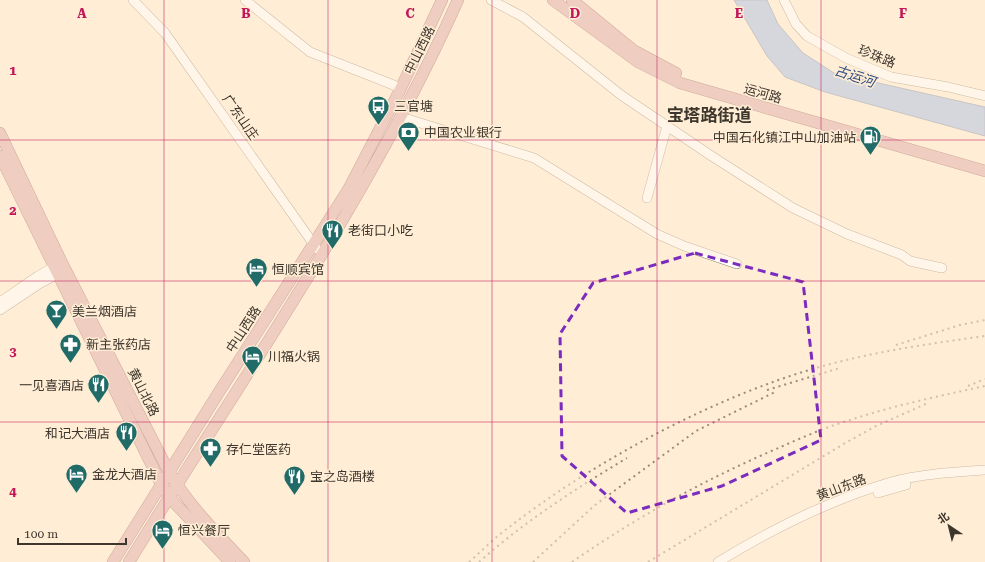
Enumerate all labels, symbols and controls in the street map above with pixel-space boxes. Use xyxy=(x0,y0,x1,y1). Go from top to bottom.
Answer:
text: A xyxy=(77,6,87,21)
text: B xyxy=(241,6,251,21)
text: C xyxy=(405,6,415,21)
text: D xyxy=(570,6,580,21)
text: E xyxy=(735,6,743,21)
text: F xyxy=(899,6,907,21)
street label: 中山西路 xyxy=(401,24,438,77)
street label: 珍珠路 xyxy=(856,42,898,71)
water label: 古运河 xyxy=(833,62,880,91)
text: 1 xyxy=(9,63,17,78)
street label: 运河路 xyxy=(742,81,784,106)
street label: 广东山庄 xyxy=(220,92,262,143)
bus stop icon: 三官塘 xyxy=(365,93,391,126)
place label: 三官塘 xyxy=(394,99,433,114)
district label: 宝塔路街道 xyxy=(667,105,752,125)
bank icon: 中国农业银行 xyxy=(395,119,421,152)
fuel station icon: 中国石化镇江中山加油站 xyxy=(858,124,884,157)
place label: 中国农业银行 xyxy=(424,125,502,140)
place label: 中国石化镇江中山加油站 xyxy=(713,130,856,145)
text: 2 xyxy=(9,203,17,218)
restaurant icon: 老街口小吃 xyxy=(320,217,346,250)
place label: 老街口小吃 xyxy=(348,223,413,238)
hotel icon: 恒顺宾馆 xyxy=(243,256,269,289)
place label: 恒顺宾馆 xyxy=(272,262,324,277)
bar icon: 美兰烟酒店 xyxy=(43,298,69,331)
street label: 中山西路 xyxy=(223,303,264,355)
place label: 美兰烟酒店 xyxy=(72,304,137,319)
pharmacy icon: 新主张药店 xyxy=(57,331,83,364)
place label: 新主张药店 xyxy=(86,337,151,352)
hotel icon: 川福火锅 xyxy=(239,343,265,376)
text: 3 xyxy=(9,344,17,359)
place label: 川福火锅 xyxy=(268,349,320,364)
street label: 黄山北路 xyxy=(125,366,162,419)
restaurant icon: 一见喜酒店 xyxy=(86,372,112,405)
place label: 一见喜酒店 xyxy=(19,378,84,393)
restaurant icon: 和记大酒店 xyxy=(113,420,139,453)
place label: 和记大酒店 xyxy=(45,426,110,441)
pharmacy icon: 存仁堂医药 xyxy=(198,436,224,469)
place label: 存仁堂医药 xyxy=(226,442,291,457)
hotel icon: 金龙大酒店 xyxy=(64,461,90,494)
restaurant icon: 宝之岛酒楼 xyxy=(282,463,308,496)
place label: 金龙大酒店 xyxy=(92,467,157,482)
place label: 宝之岛酒楼 xyxy=(310,469,375,484)
street label: 黄山东路 xyxy=(814,471,868,504)
text: 4 xyxy=(9,484,17,499)
north arrow xyxy=(929,506,969,546)
text: 北 xyxy=(935,510,952,527)
hotel icon: 恒兴餐厅 xyxy=(149,517,175,550)
scale bar xyxy=(18,520,126,546)
place label: 恒兴餐厅 xyxy=(178,523,230,538)
text: 100 m xyxy=(24,527,58,541)

